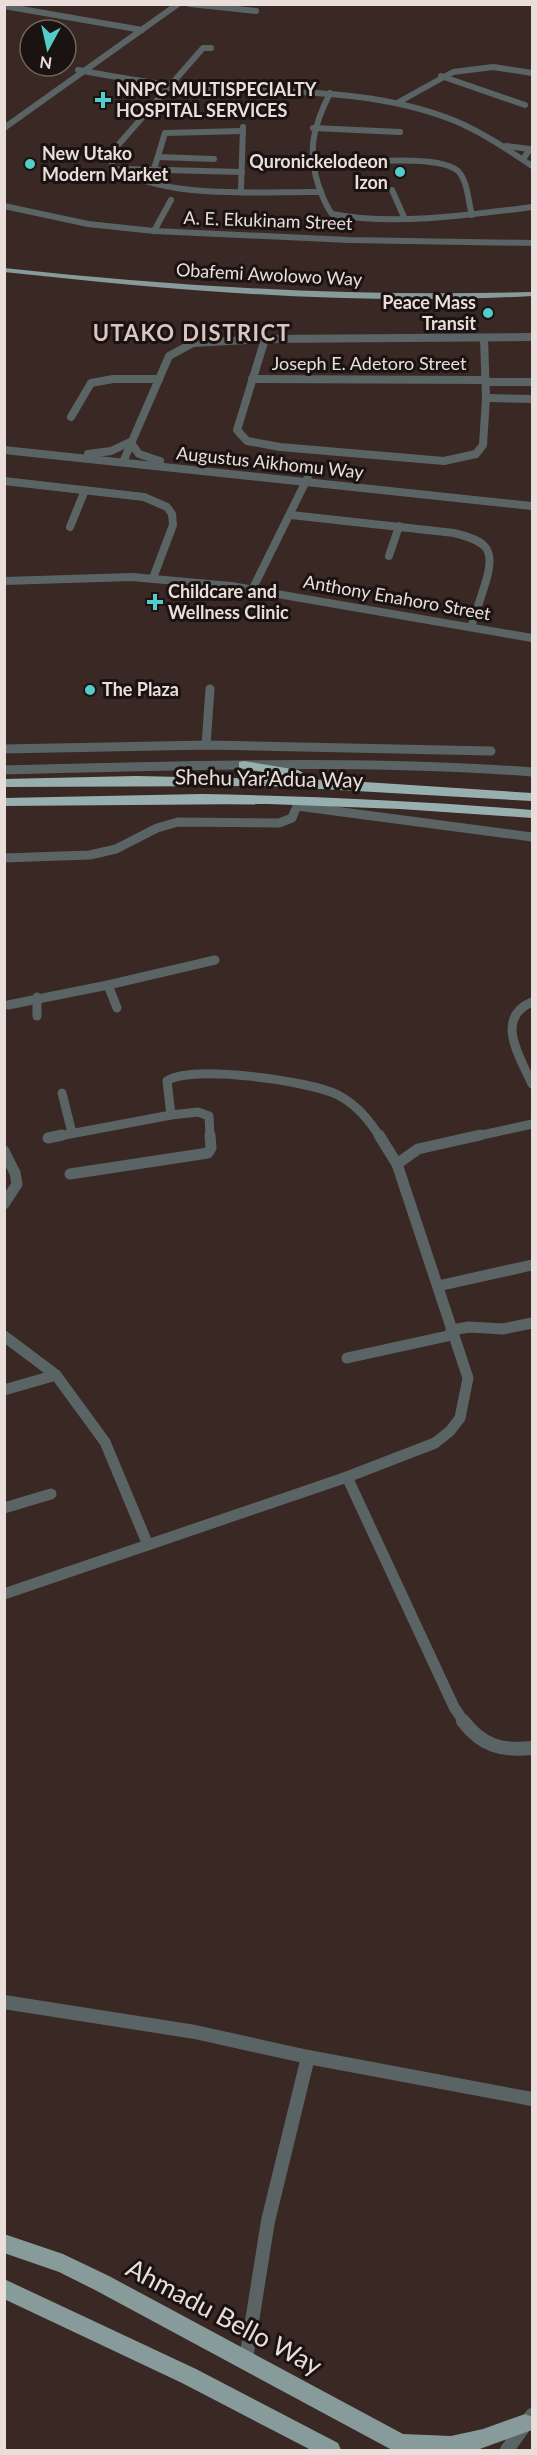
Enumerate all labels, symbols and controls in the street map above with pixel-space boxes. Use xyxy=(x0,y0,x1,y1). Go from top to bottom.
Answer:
north arrow xyxy=(18,18,78,78)
text: N xyxy=(38,53,53,74)
place label: NNPC MULTISPECIALTY HOSPITAL SERVICES xyxy=(116,78,317,121)
marker: NNPC MULTISPECIALTY HOSPITAL SERVICES xyxy=(94,91,112,109)
place label: New Utako Modern Market xyxy=(42,142,168,185)
place label: Quronickelodeon Izon xyxy=(249,150,388,193)
marker: New Utako Modern Market xyxy=(23,157,37,171)
marker: Quronickelodeon Izon xyxy=(393,165,407,179)
street label: A. E. Ekukinam Street xyxy=(183,206,353,234)
street label: Obafemi Awolowo Way xyxy=(176,258,363,290)
place label: Peace Mass Transit xyxy=(382,291,476,334)
marker: Peace Mass Transit xyxy=(481,306,495,320)
district label: UTAKO DISTRICT xyxy=(93,319,291,346)
street label: Joseph E. Adetoro Street xyxy=(272,352,467,374)
street label: Augustus Aikhomu Way xyxy=(175,441,366,483)
street label: Anthony Enahoro Street xyxy=(302,570,493,624)
place label: Childcare and Wellness Clinic xyxy=(168,580,289,623)
marker: Childcare and Wellness Clinic xyxy=(146,593,164,611)
place label: The Plaza xyxy=(102,678,179,700)
marker: The Plaza xyxy=(83,683,97,697)
street label: Shehu Yar'Adua Way xyxy=(175,763,364,792)
street label: Ahmadu Bello Way xyxy=(121,2251,328,2382)

